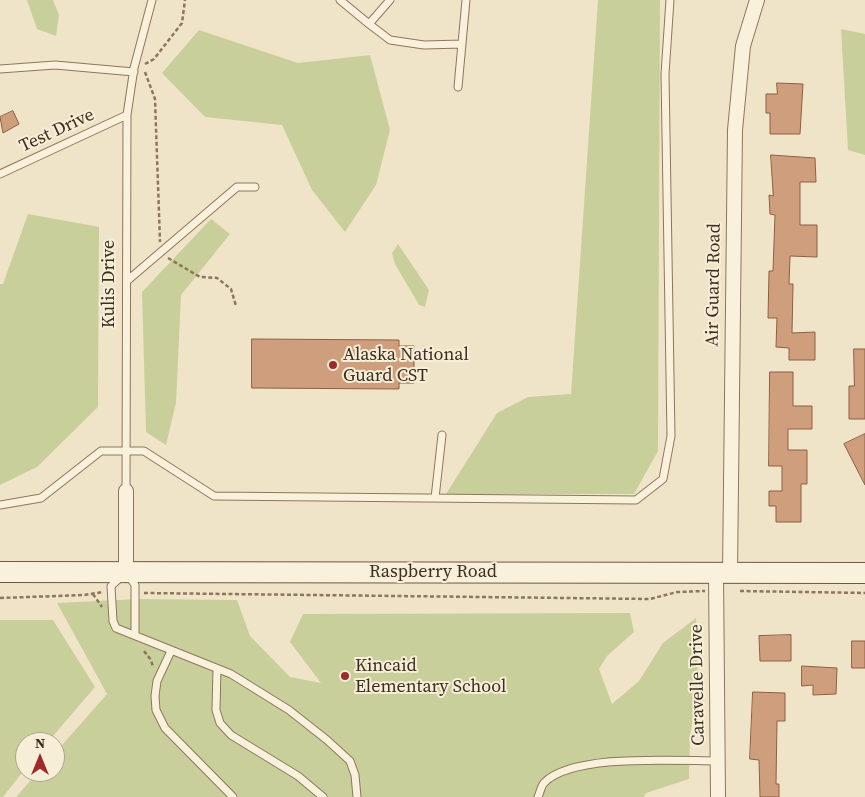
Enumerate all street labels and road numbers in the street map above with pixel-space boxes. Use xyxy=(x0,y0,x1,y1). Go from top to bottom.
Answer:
street label: Test Drive xyxy=(16,104,98,158)
street label: Air Guard Road xyxy=(702,223,726,347)
street label: Kulis Drive xyxy=(98,240,120,328)
street label: Raspberry Road xyxy=(369,561,497,583)
street label: Caravelle Drive xyxy=(686,624,710,746)

